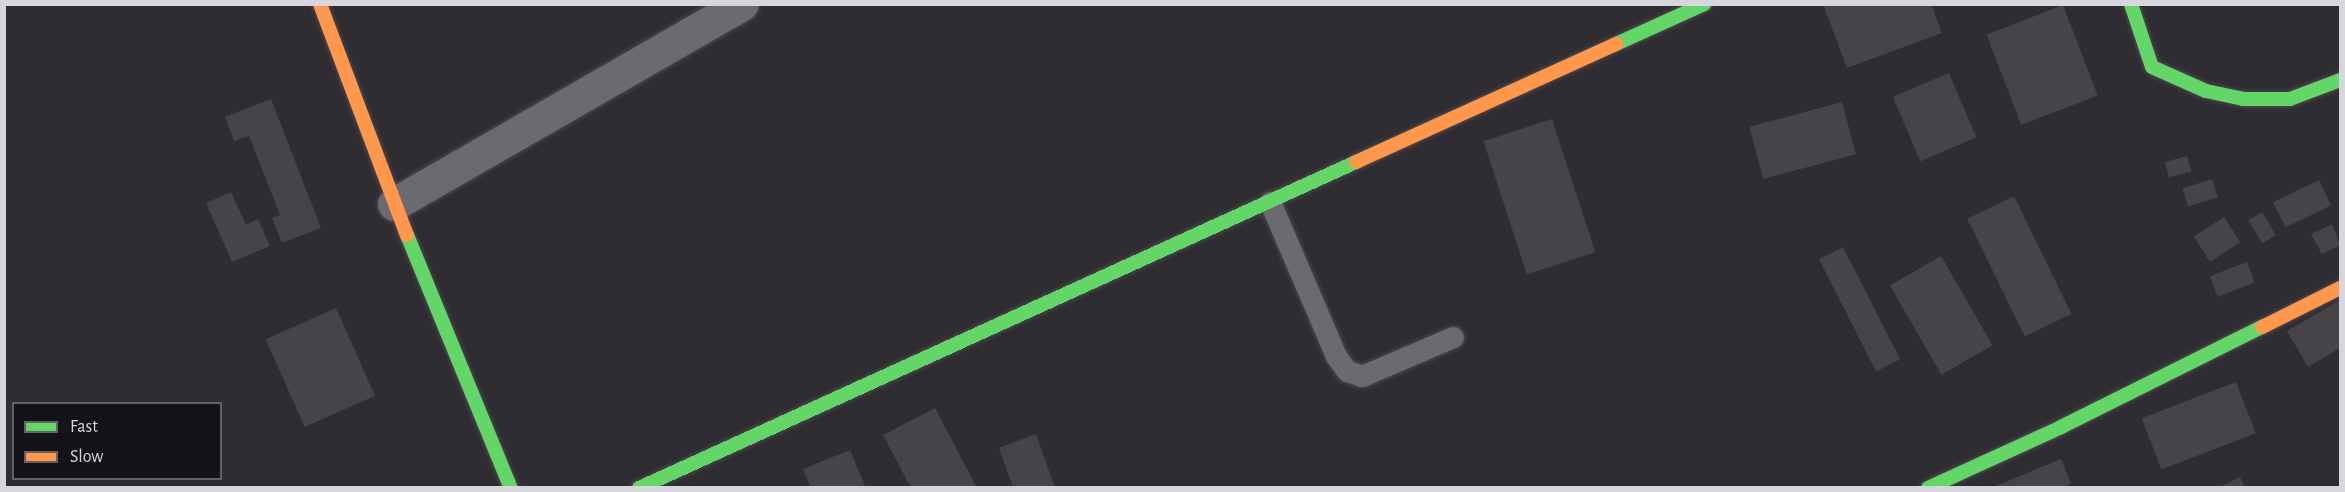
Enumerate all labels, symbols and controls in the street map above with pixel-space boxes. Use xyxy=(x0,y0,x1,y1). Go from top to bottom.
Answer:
legend xyxy=(12,402,222,480)
text: Fast xyxy=(70,418,98,436)
text: Slow xyxy=(70,448,103,466)

